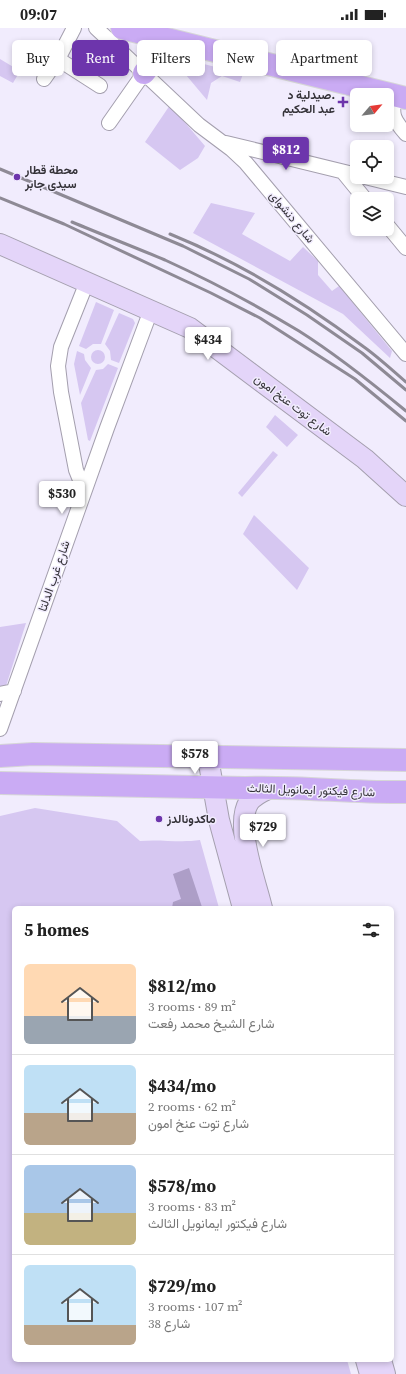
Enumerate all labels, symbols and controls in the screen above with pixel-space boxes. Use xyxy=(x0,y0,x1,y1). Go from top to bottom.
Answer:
text: 09:07 xyxy=(20,4,57,25)
chip: Buy xyxy=(12,40,64,76)
chip: Rent xyxy=(72,40,129,76)
chip: Filters xyxy=(137,40,205,76)
chip: New xyxy=(213,40,268,76)
chip: Apartment xyxy=(276,40,372,76)
place label: صيدلية د. عبد الحكيم xyxy=(282,87,335,117)
north arrow xyxy=(350,88,394,132)
map controls xyxy=(350,88,394,236)
marker: صيدلية د. عبد الحكيم xyxy=(338,97,348,107)
pin: $812 xyxy=(262,137,310,171)
button: locate xyxy=(350,140,394,184)
text: $812 xyxy=(272,141,300,158)
place label: محطة قطار سيدى جابر xyxy=(24,162,79,192)
marker: محطة قطار سيدى جابر xyxy=(12,172,22,182)
street label: شارع دنشواى xyxy=(265,188,318,247)
button: layers xyxy=(350,192,394,236)
pin: $434 xyxy=(184,327,232,361)
text: $434 xyxy=(194,331,222,348)
street label: شارع توت عنخ امون xyxy=(250,371,335,440)
pin: $530 xyxy=(38,481,86,515)
text: $530 xyxy=(48,485,76,502)
street label: شارع غرب الدلتا xyxy=(34,538,75,614)
pin: $578 xyxy=(171,741,219,775)
text: $578 xyxy=(181,745,209,762)
street label: شارع فيكتور ايمانويل الثالث xyxy=(247,780,375,801)
place label: ماكدونالدز xyxy=(166,811,216,827)
marker: ماكدونالدز xyxy=(154,814,164,824)
pin: $729 xyxy=(239,814,287,848)
text: $729 xyxy=(249,818,277,835)
text: 5 homes xyxy=(24,918,89,942)
icon: filters xyxy=(360,919,382,941)
text: $812/mo xyxy=(148,974,216,998)
icon: home xyxy=(56,980,104,1028)
text: 3 rooms · 89 m² xyxy=(148,998,236,1015)
text: شارع الشيخ محمد رفعت xyxy=(148,1015,275,1032)
text: $434/mo xyxy=(148,1074,216,1098)
icon: home xyxy=(56,1081,104,1129)
text: 2 rooms · 62 m² xyxy=(148,1098,236,1115)
text: شارع توت عنخ امون xyxy=(148,1115,249,1132)
text: $578/mo xyxy=(148,1174,216,1198)
icon: home xyxy=(56,1181,104,1229)
text: 3 rooms · 83 m² xyxy=(148,1198,236,1215)
text: شارع فيكتور ايمانويل الثالث xyxy=(148,1215,287,1232)
text: $729/mo xyxy=(148,1274,216,1298)
icon: home xyxy=(56,1281,104,1329)
text: 3 rooms · 107 m² xyxy=(148,1298,243,1315)
text: شارع 38 xyxy=(148,1315,190,1332)

